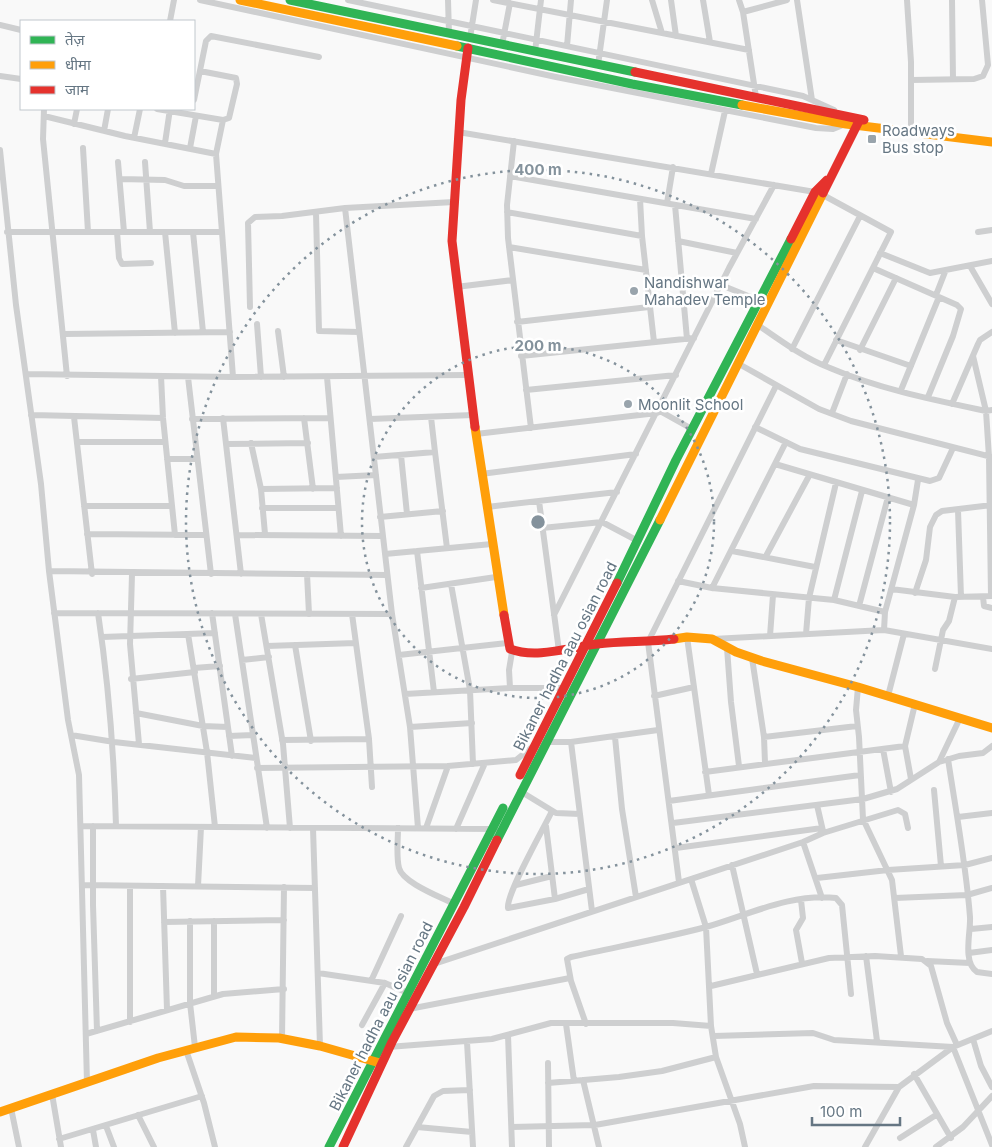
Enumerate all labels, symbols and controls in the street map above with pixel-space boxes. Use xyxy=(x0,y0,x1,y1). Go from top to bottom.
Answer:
legend xyxy=(20,20,195,110)
text: तेज़ xyxy=(65,30,86,49)
text: धीमा xyxy=(65,55,92,74)
text: जाम xyxy=(65,80,90,99)
place label: Roadways Bus stop xyxy=(882,121,955,157)
marker: Roadways Bus stop xyxy=(866,133,878,145)
text: 400 m xyxy=(514,160,562,179)
place label: Nandishwar Mahadev Temple xyxy=(644,273,766,309)
marker: Nandishwar Mahadev Temple xyxy=(628,285,640,297)
text: 200 m xyxy=(515,336,561,355)
place label: Moonlit School xyxy=(638,395,743,414)
marker: Moonlit School xyxy=(622,398,634,410)
centre of rings xyxy=(529,513,547,531)
street label: Bikaner hadha aau osian road xyxy=(509,558,621,754)
street label: Bikaner hadha aau osian road xyxy=(325,918,437,1114)
scale bar xyxy=(812,1094,900,1126)
text: 100 m xyxy=(820,1102,862,1121)

